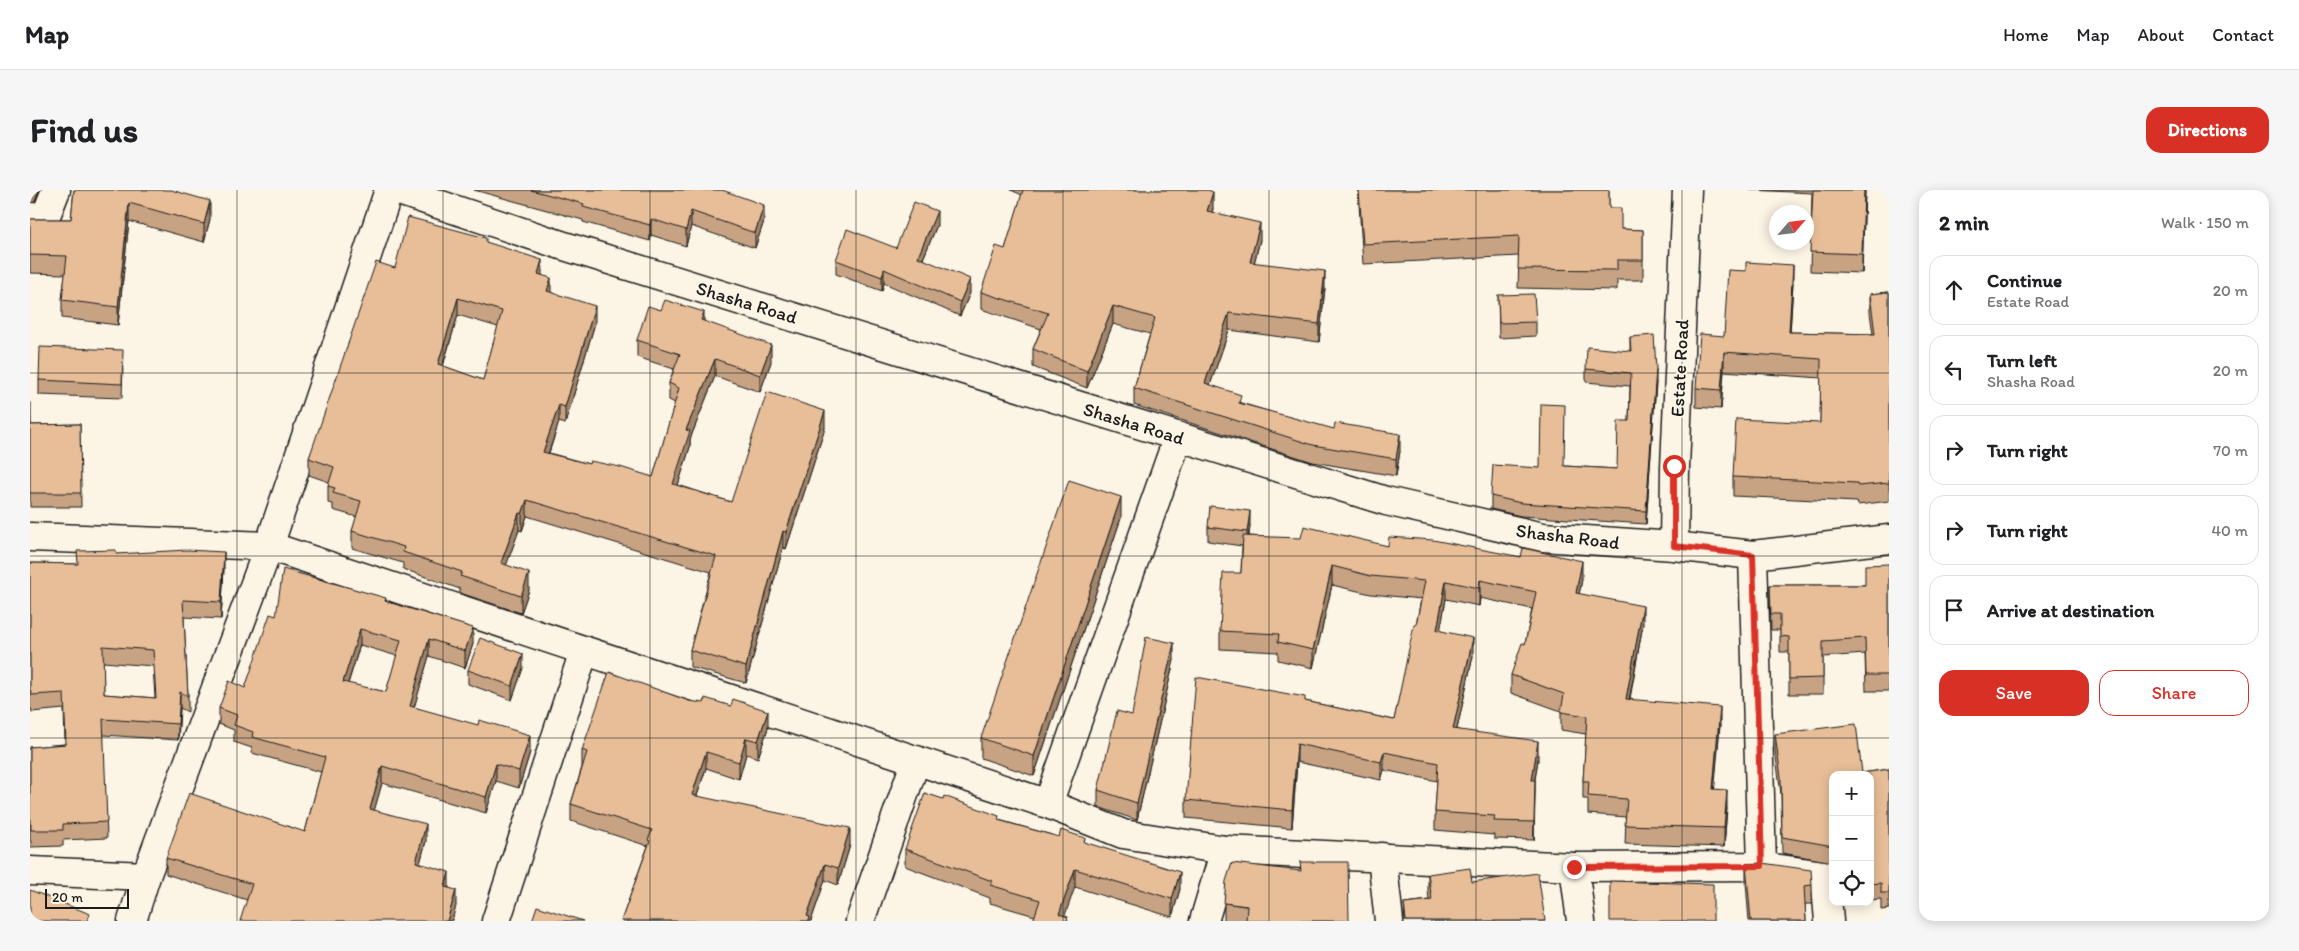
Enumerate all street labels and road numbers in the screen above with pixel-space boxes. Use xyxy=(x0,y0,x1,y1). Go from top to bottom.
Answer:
street label: Shasha Road xyxy=(694,276,801,329)
street label: Estate Road xyxy=(1665,318,1694,418)
street label: Shasha Road xyxy=(1081,397,1188,450)
street label: Shasha Road xyxy=(1515,519,1622,554)

